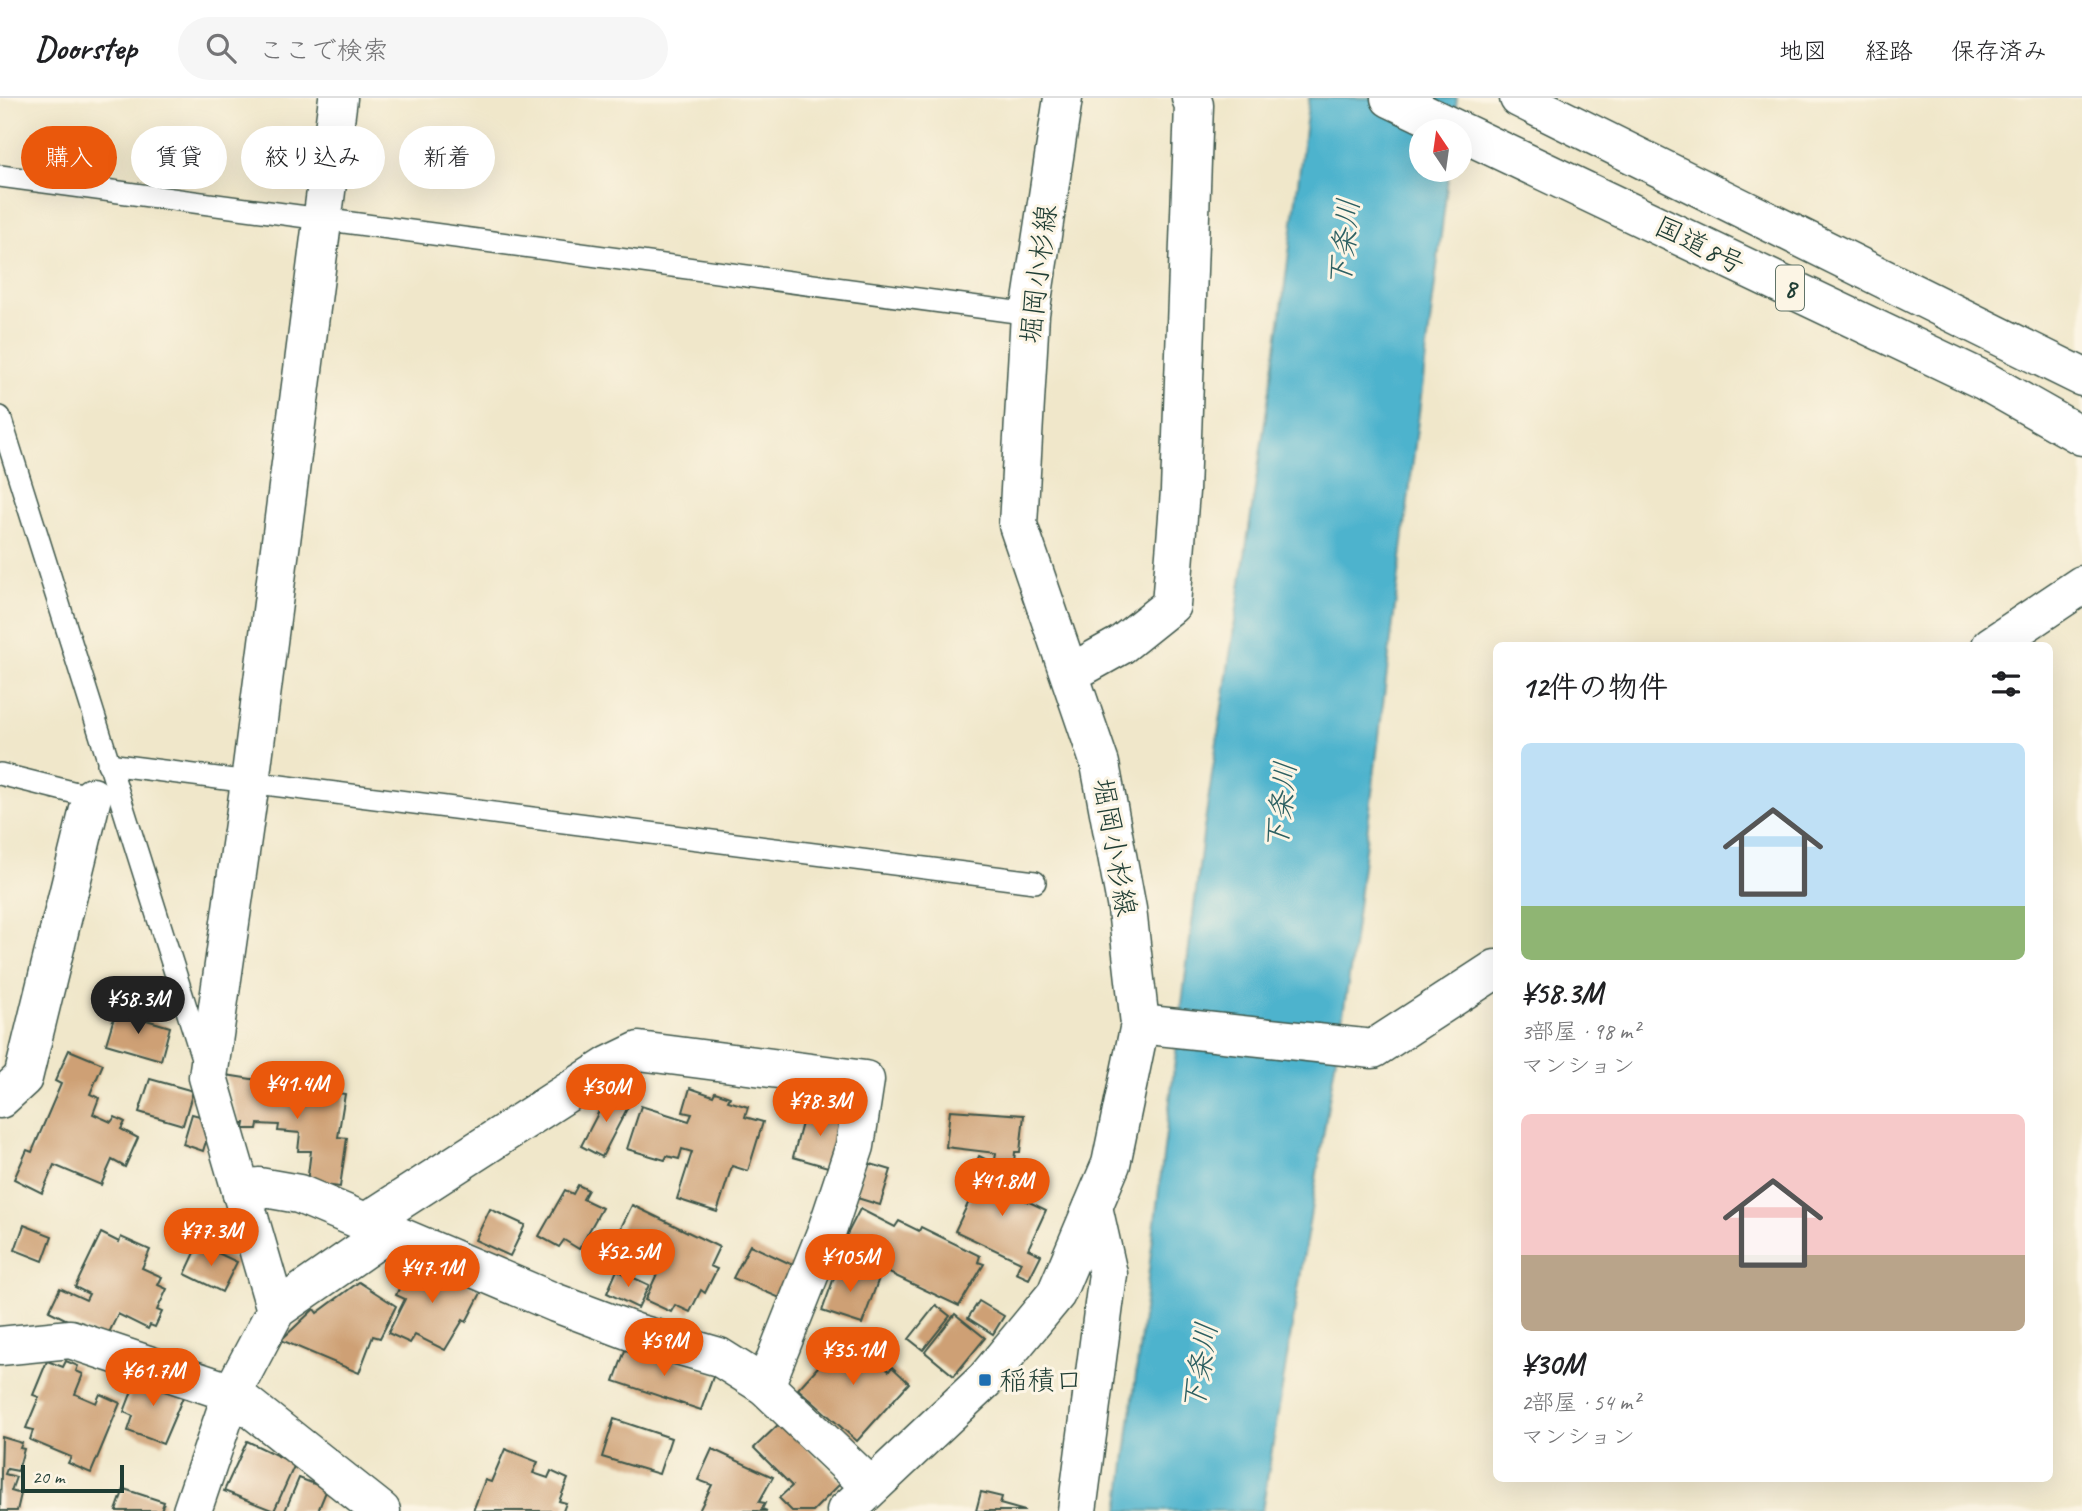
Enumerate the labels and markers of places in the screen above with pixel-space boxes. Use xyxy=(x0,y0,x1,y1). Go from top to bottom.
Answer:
pin: ¥58.3M xyxy=(81,976,195,1036)
pin: ¥41.4M xyxy=(240,1062,354,1121)
pin: ¥30M xyxy=(565,1065,647,1124)
pin: ¥78.3M xyxy=(763,1079,877,1138)
pin: ¥41.8M xyxy=(945,1158,1059,1218)
pin: ¥77.3M xyxy=(154,1208,268,1268)
pin: ¥52.5M xyxy=(571,1230,685,1289)
pin: ¥105M xyxy=(801,1234,899,1294)
pin: ¥47.1M xyxy=(375,1246,489,1305)
pin: ¥59M xyxy=(623,1318,705,1378)
pin: ¥35.1M xyxy=(796,1328,910,1387)
pin: ¥61.7M xyxy=(96,1348,210,1408)
place label: 稲積口 xyxy=(999,1363,1083,1398)
marker: 稲積口 xyxy=(977,1372,993,1388)

